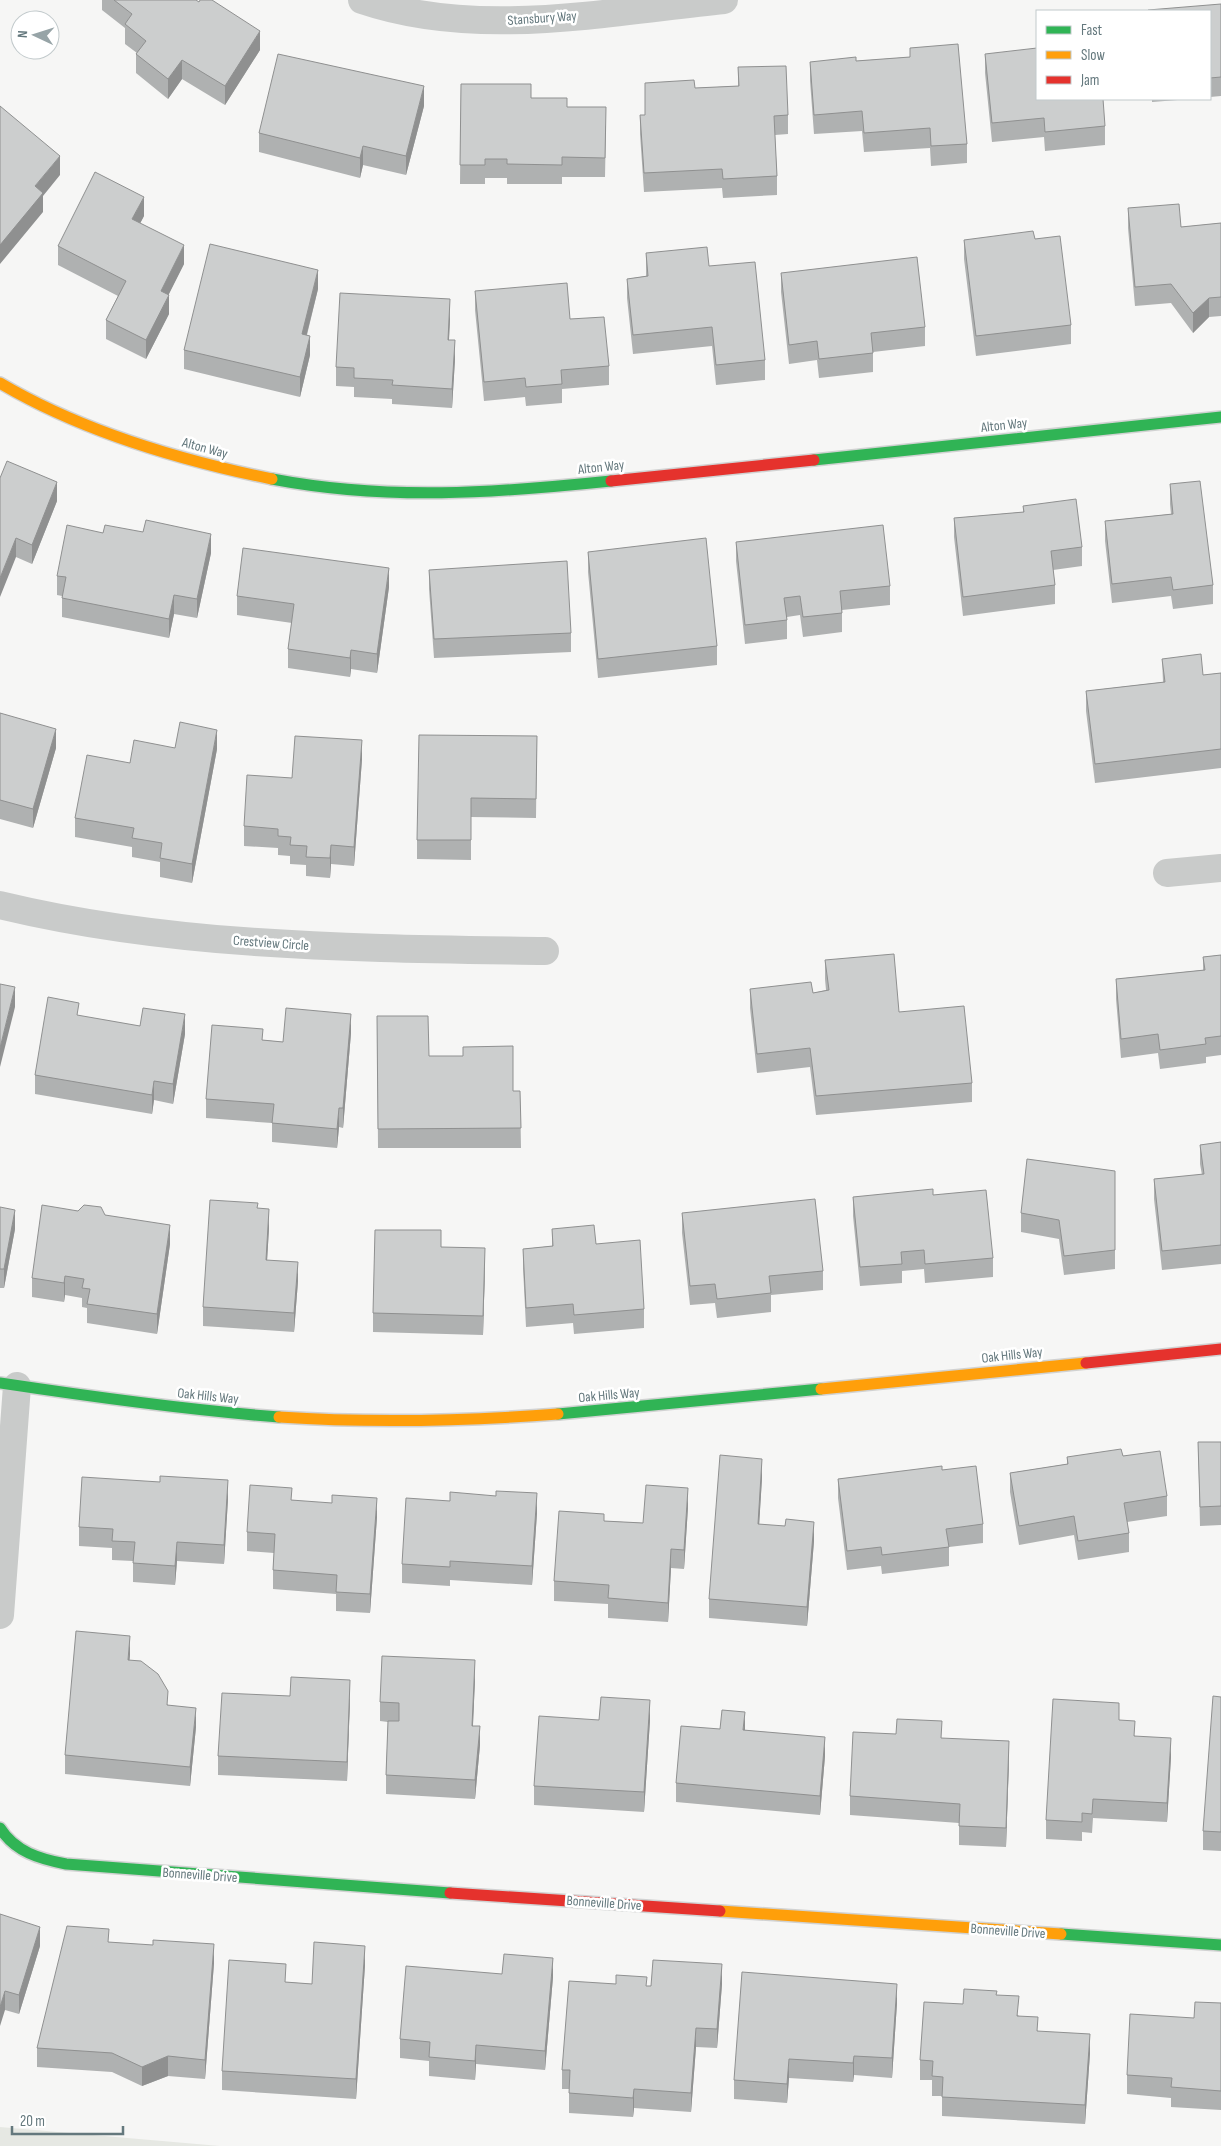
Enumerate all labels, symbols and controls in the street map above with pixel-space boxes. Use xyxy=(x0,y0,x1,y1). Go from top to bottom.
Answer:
street label: Stansbury Way xyxy=(507,7,578,29)
north arrow xyxy=(10,10,60,60)
legend xyxy=(1036,10,1211,100)
text: Fast xyxy=(1081,21,1103,40)
text: N xyxy=(14,30,31,38)
text: Slow xyxy=(1081,46,1105,65)
text: Jam xyxy=(1080,71,1099,90)
street label: Alton Way xyxy=(979,414,1029,436)
street label: Alton Way xyxy=(179,434,230,462)
street label: Alton Way xyxy=(576,456,626,478)
street label: Crestview Circle xyxy=(232,932,310,954)
street label: Oak Hills Way xyxy=(981,1343,1044,1367)
street label: Oak Hills Way xyxy=(177,1384,240,1408)
street label: Oak Hills Way xyxy=(578,1384,641,1406)
street label: Bonneville Drive xyxy=(162,1864,238,1886)
street label: Bonneville Drive xyxy=(566,1892,642,1914)
street label: Bonneville Drive xyxy=(970,1920,1046,1942)
scale bar xyxy=(12,2104,124,2136)
text: 20 m xyxy=(20,2112,45,2131)

